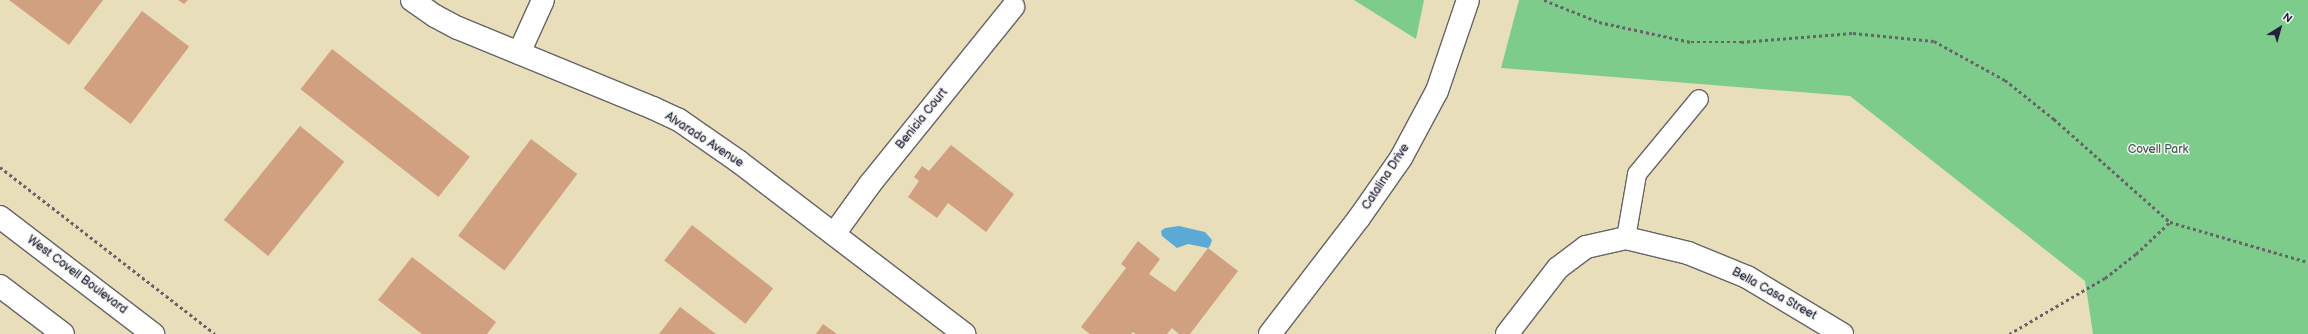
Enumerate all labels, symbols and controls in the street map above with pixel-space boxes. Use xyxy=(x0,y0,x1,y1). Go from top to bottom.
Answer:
north arrow xyxy=(2260,8,2300,48)
text: N xyxy=(2280,10,2295,26)
street label: Benicia Court xyxy=(893,86,951,152)
street label: Alvarado Avenue xyxy=(662,109,746,171)
street label: Catalina Drive xyxy=(1359,141,1413,213)
park label: Covell Park xyxy=(2128,143,2188,157)
street label: West Covell Boulevard xyxy=(24,233,130,317)
street label: Bella Casa Street xyxy=(1729,265,1819,323)

